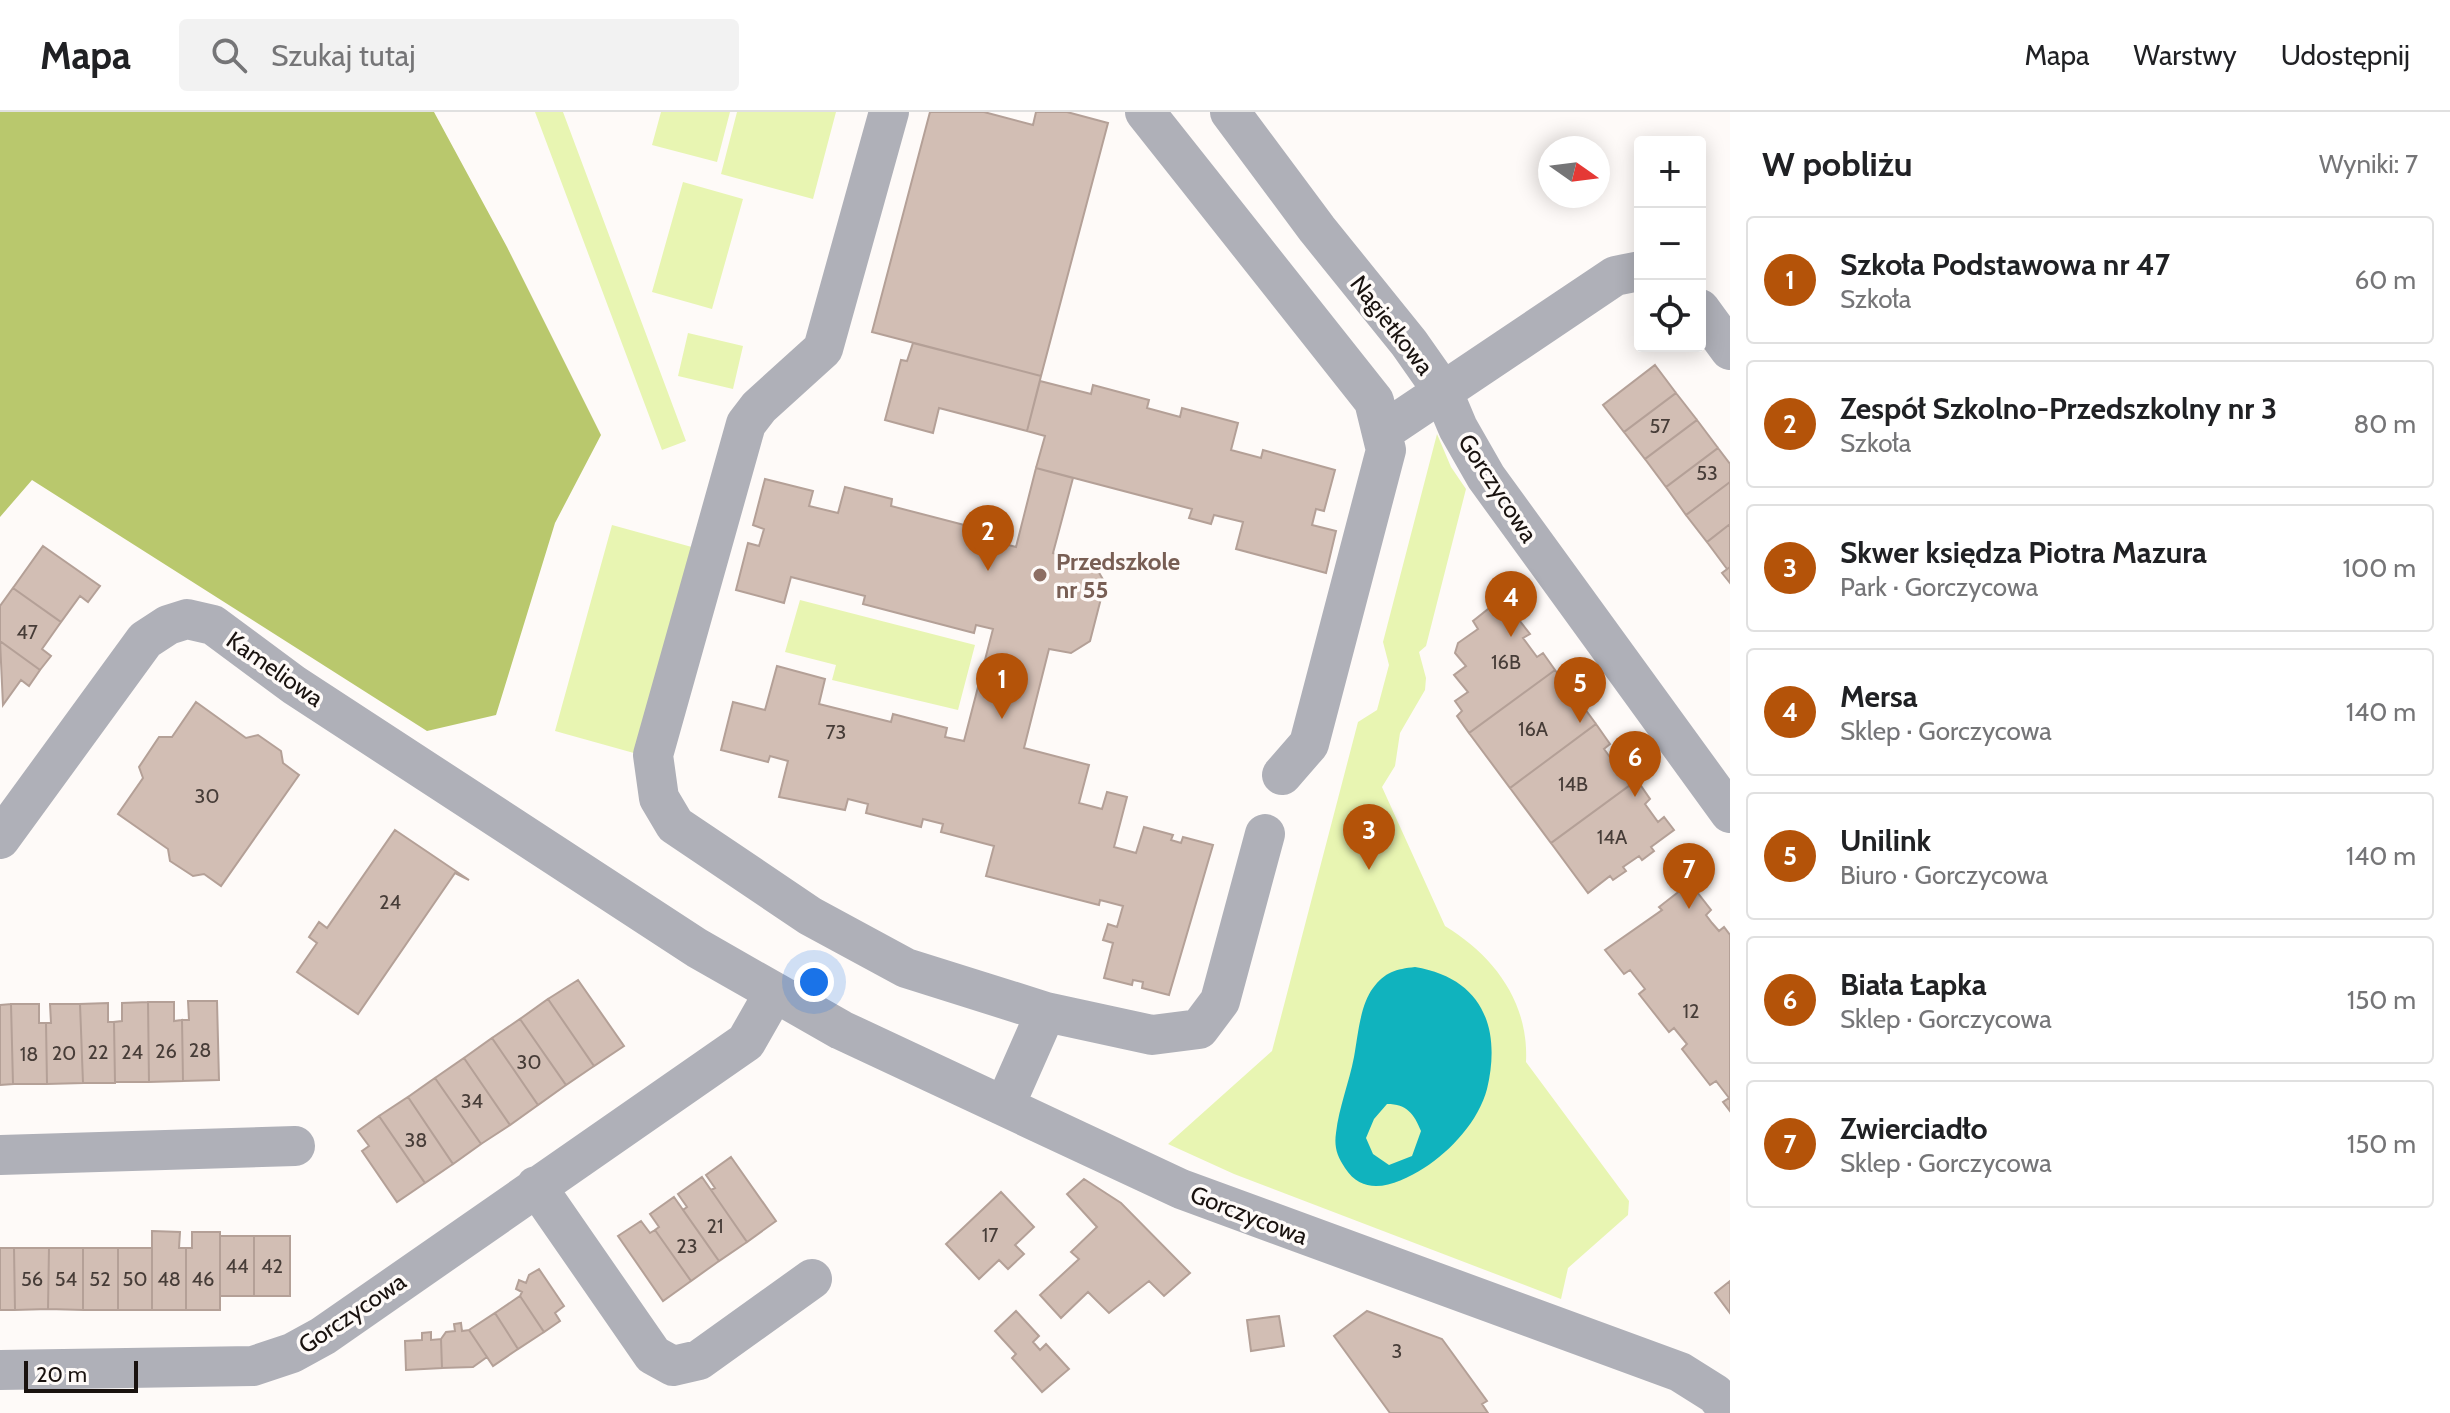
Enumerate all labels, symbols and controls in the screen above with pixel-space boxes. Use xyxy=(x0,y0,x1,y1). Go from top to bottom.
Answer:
search box xyxy=(179,19,739,91)
text: Mapa xyxy=(40,32,131,79)
icon: search xyxy=(207,33,251,77)
text: Szukaj tutaj xyxy=(271,37,416,74)
text: Mapa xyxy=(2024,38,2090,72)
text: Warstwy xyxy=(2134,38,2237,72)
text: Udostępnij xyxy=(2281,38,2410,72)
north arrow xyxy=(1538,136,1610,208)
map controls xyxy=(1634,136,1706,352)
button: + xyxy=(1634,136,1706,208)
text: W pobliżu xyxy=(1762,143,1913,185)
text: Wyniki: 7 xyxy=(2319,148,2418,180)
button: − xyxy=(1634,208,1706,280)
text: Szkoła Podstawowa nr 47 xyxy=(1840,246,2170,283)
text: 1 xyxy=(1785,264,1795,296)
text: 60 m xyxy=(2354,264,2416,296)
street label: Nagietkowa xyxy=(1344,270,1440,381)
button: locate xyxy=(1634,280,1706,352)
text: Szkoła xyxy=(1840,283,1911,315)
text: Zespół Szkolno-Przedszkolny nr 3 xyxy=(1840,390,2277,427)
text: 2 xyxy=(1783,408,1797,440)
text: 80 m xyxy=(2353,408,2416,440)
house number: 57 xyxy=(1650,414,1670,438)
text: Szkoła xyxy=(1840,427,1911,459)
street label: Gorczycowa xyxy=(1452,428,1544,548)
house number: 53 xyxy=(1696,461,1718,485)
pin: 2 xyxy=(962,505,1014,571)
text: Skwer księdza Piotra Mazura xyxy=(1840,534,2207,571)
place label: Przedszkole nr 55 xyxy=(1056,547,1180,604)
text: 3 xyxy=(1783,552,1797,584)
text: 100 m xyxy=(2343,552,2416,584)
marker: Przedszkole nr 55 xyxy=(1031,566,1049,584)
pin: 4 xyxy=(1485,571,1537,637)
text: Park · Gorczycowa xyxy=(1840,571,2038,603)
house number: 47 xyxy=(16,620,38,644)
street label: Kameliowa xyxy=(221,625,329,713)
house number: 16B xyxy=(1491,650,1521,674)
pin: 1 xyxy=(976,653,1028,719)
pin: 5 xyxy=(1554,657,1606,723)
text: Mersa xyxy=(1840,678,1918,715)
text: 4 xyxy=(1782,696,1798,728)
text: 140 m xyxy=(2346,696,2416,728)
text: Sklep · Gorczycowa xyxy=(1840,715,2052,747)
house number: 16A xyxy=(1518,717,1549,741)
house number: 73 xyxy=(826,720,846,744)
pin: 6 xyxy=(1609,731,1661,797)
house number: 14B xyxy=(1558,772,1588,796)
house number: 30 xyxy=(195,784,219,808)
pin: 3 xyxy=(1343,804,1395,870)
text: Unilink xyxy=(1840,822,1931,859)
house number: 14A xyxy=(1597,825,1628,849)
text: 5 xyxy=(1783,840,1797,872)
text: 140 m xyxy=(2346,840,2416,872)
pin: 7 xyxy=(1663,843,1715,909)
text: Biuro · Gorczycowa xyxy=(1840,859,2048,891)
house number: 24 xyxy=(379,890,401,914)
your location xyxy=(794,962,834,1002)
text: Biała Łapka xyxy=(1840,966,1987,1003)
text: 6 xyxy=(1783,984,1797,1016)
text: 150 m xyxy=(2347,984,2416,1016)
house number: 12 xyxy=(1683,999,1700,1023)
text: Sklep · Gorczycowa xyxy=(1840,1003,2052,1035)
house number: 28 xyxy=(189,1038,211,1062)
house number: 26 xyxy=(155,1039,177,1063)
house number: 22 xyxy=(88,1040,108,1064)
house number: 24 xyxy=(121,1040,143,1064)
house number: 20 xyxy=(52,1041,76,1065)
house number: 18 xyxy=(20,1042,38,1066)
house number: 30 xyxy=(517,1050,541,1074)
house number: 34 xyxy=(461,1089,484,1113)
text: Zwierciadło xyxy=(1840,1110,1988,1147)
house number: 38 xyxy=(405,1128,427,1152)
text: 7 xyxy=(1783,1128,1797,1160)
text: 150 m xyxy=(2347,1128,2416,1160)
text: Sklep · Gorczycowa xyxy=(1840,1147,2052,1179)
street label: Gorczycowa xyxy=(1186,1179,1312,1251)
house number: 21 xyxy=(707,1214,724,1238)
house number: 17 xyxy=(982,1223,998,1247)
house number: 23 xyxy=(676,1234,698,1258)
house number: 44 xyxy=(225,1254,249,1278)
house number: 42 xyxy=(261,1254,283,1278)
street label: Gorczycowa xyxy=(293,1266,412,1359)
house number: 56 xyxy=(21,1267,43,1291)
house number: 54 xyxy=(55,1267,78,1291)
house number: 52 xyxy=(89,1267,111,1291)
house number: 50 xyxy=(123,1267,147,1291)
house number: 48 xyxy=(157,1267,181,1291)
house number: 46 xyxy=(192,1267,214,1291)
house number: 3 xyxy=(1392,1339,1402,1363)
scale bar xyxy=(24,1357,138,1393)
text: 20 m xyxy=(36,1361,87,1388)

